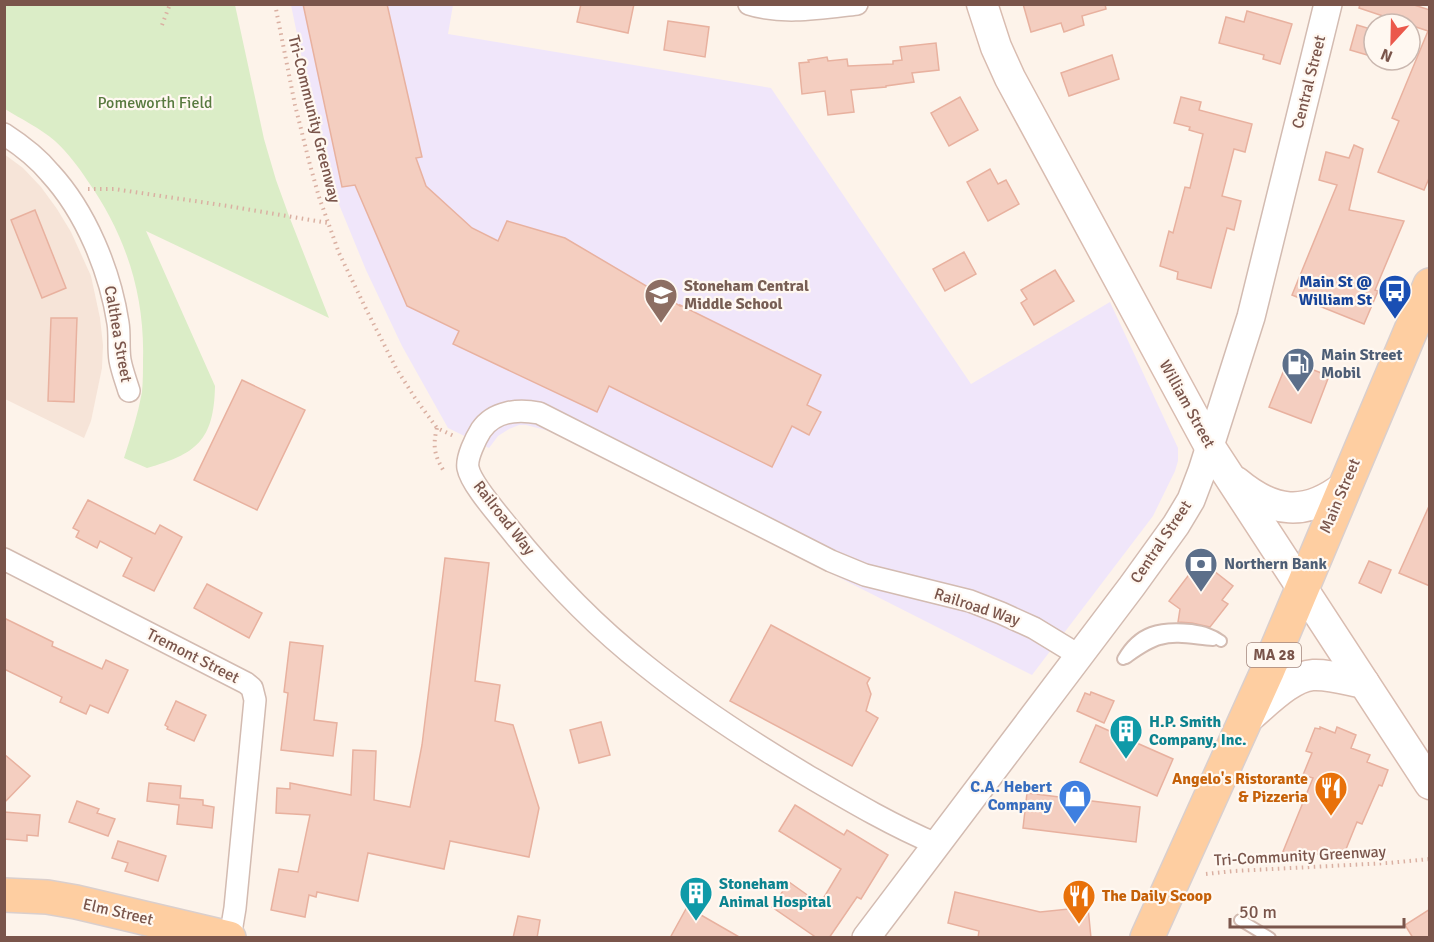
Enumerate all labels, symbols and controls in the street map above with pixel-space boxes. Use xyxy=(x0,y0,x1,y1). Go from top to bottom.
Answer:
north arrow xyxy=(1362,12,1422,72)
street label: Tri-Community Greenway xyxy=(283,33,345,205)
street label: Central Street xyxy=(1288,33,1330,131)
text: N xyxy=(1378,44,1396,66)
park label: Pomeworth Field xyxy=(97,93,213,113)
place label: Main St @ William St xyxy=(1299,272,1372,310)
bus stop icon: Main St @ William St xyxy=(1377,273,1413,320)
place label: Stoneham Central Middle School xyxy=(684,276,809,314)
school or university icon: Stoneham Central Middle School xyxy=(643,277,679,324)
street label: Calthea Street xyxy=(100,284,136,384)
place label: Main Street Mobil xyxy=(1321,345,1403,383)
fuel station icon: Main Street Mobil xyxy=(1280,346,1316,393)
street label: William Street xyxy=(1155,357,1220,452)
street label: Main Street xyxy=(1315,455,1365,536)
street label: Railroad Way xyxy=(469,477,540,560)
street label: Central Street xyxy=(1126,496,1196,587)
bank icon: Northern Bank xyxy=(1183,546,1219,593)
place label: Northern Bank xyxy=(1224,554,1327,574)
street label: Railroad Way xyxy=(932,584,1023,630)
street label: Tremont Street xyxy=(143,624,243,688)
road number: MA 28 xyxy=(1247,643,1301,667)
place label: H.P. Smith Company, Inc. xyxy=(1149,712,1247,750)
building icon: H.P. Smith Company, Inc. xyxy=(1108,713,1144,760)
place label: Angelo's Ristorante & Pizzeria xyxy=(1172,769,1308,807)
restaurant icon: Angelo's Ristorante & Pizzeria xyxy=(1313,770,1349,817)
place label: C.A. Hebert Company xyxy=(970,777,1052,815)
shop icon: C.A. Hebert Company xyxy=(1057,778,1093,825)
street label: Tri-Community Greenway xyxy=(1214,841,1387,870)
place label: Stoneham Animal Hospital xyxy=(719,874,831,912)
building icon: Stoneham Animal Hospital xyxy=(678,875,714,922)
restaurant icon: The Daily Scoop xyxy=(1061,878,1097,925)
place label: The Daily Scoop xyxy=(1102,886,1212,906)
scale bar xyxy=(1230,891,1404,929)
street label: Elm Street xyxy=(81,894,156,930)
text: 50 m xyxy=(1239,901,1277,923)

